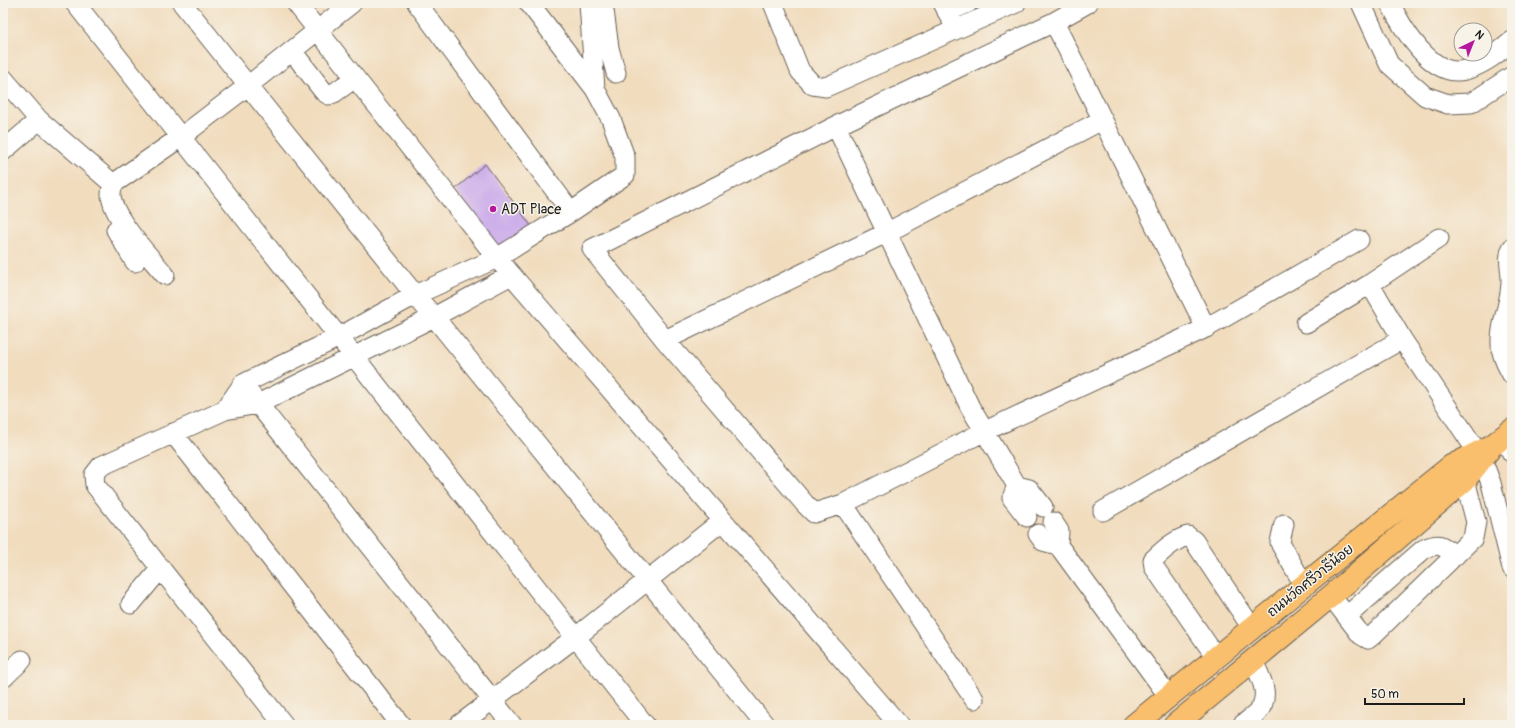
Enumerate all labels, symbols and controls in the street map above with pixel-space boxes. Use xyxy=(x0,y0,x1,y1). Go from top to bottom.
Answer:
north arrow xyxy=(1453,22,1493,62)
text: N xyxy=(1472,28,1487,43)
place label: ADT Place xyxy=(501,201,561,218)
marker: ADT Place xyxy=(488,204,498,214)
street label: ถนนวัดศรีวารีน้อย xyxy=(1264,540,1357,621)
scale bar xyxy=(1365,680,1464,706)
text: 50 m xyxy=(1371,687,1399,702)

